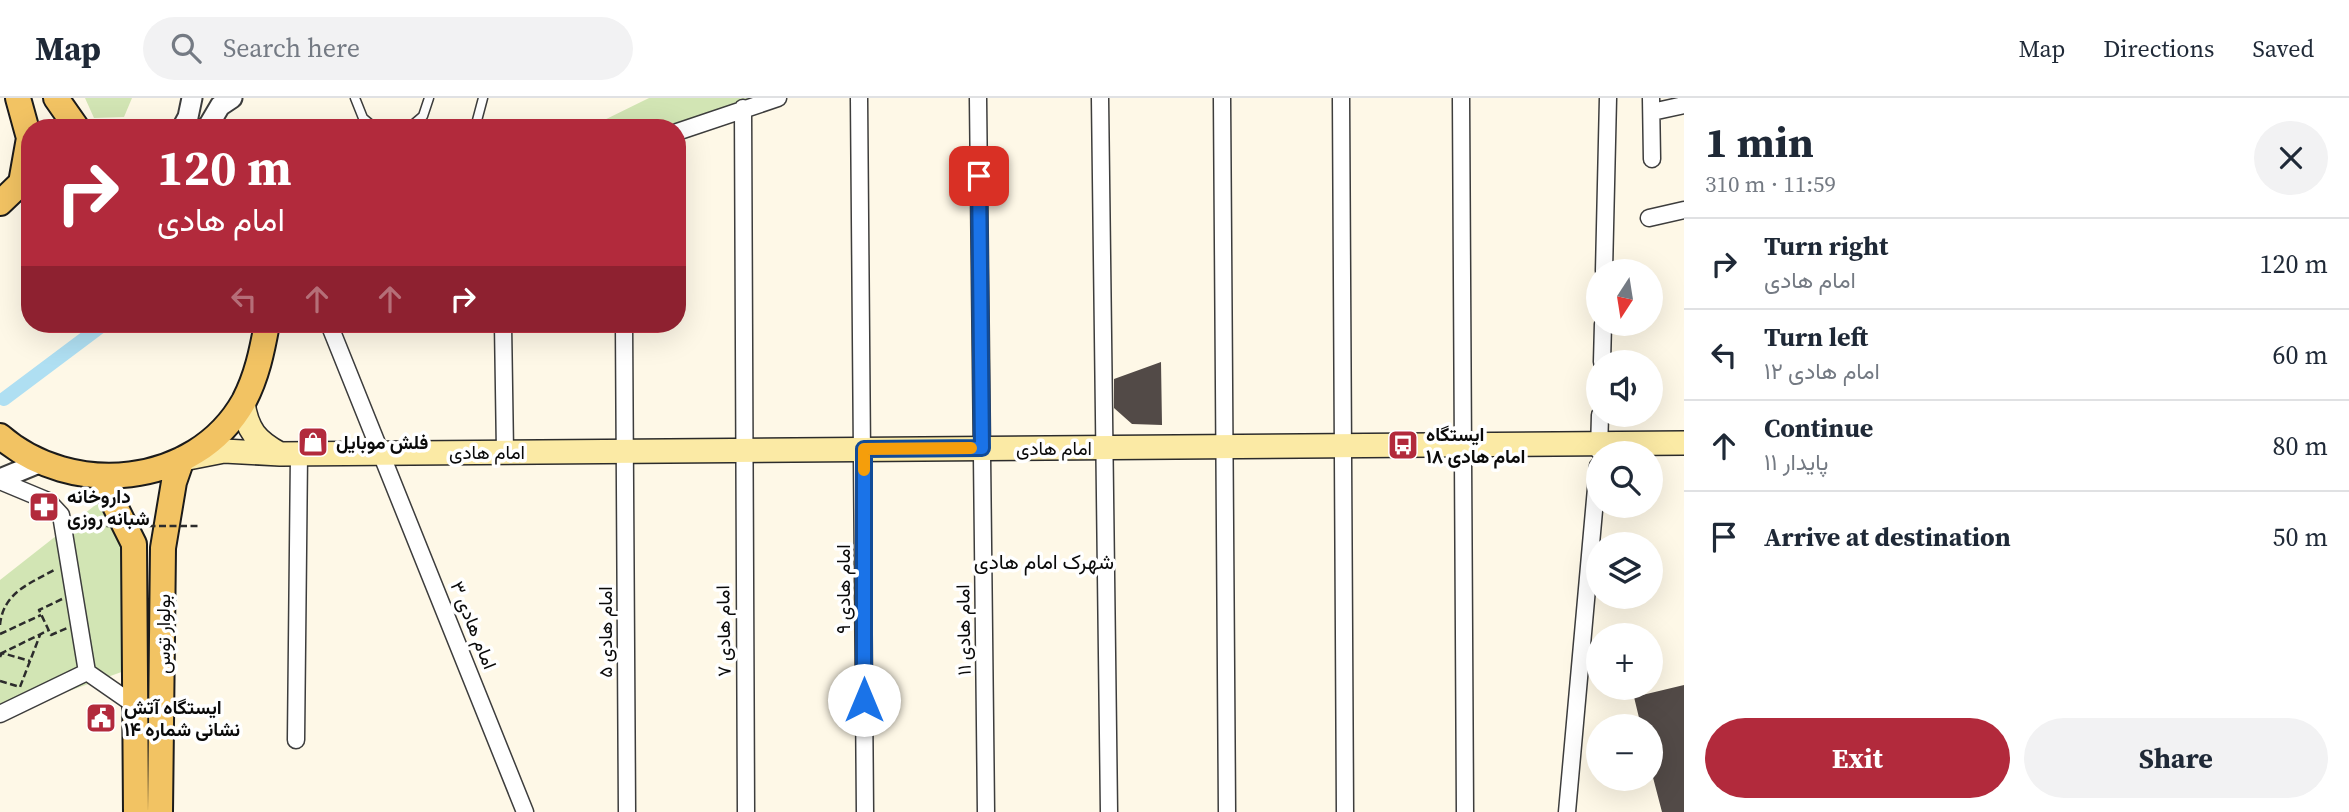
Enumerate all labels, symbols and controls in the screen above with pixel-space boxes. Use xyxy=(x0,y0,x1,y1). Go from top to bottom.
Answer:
search box xyxy=(143,17,633,80)
text: Map xyxy=(35,26,101,71)
icon: search xyxy=(167,29,205,67)
text: Search here xyxy=(223,30,360,66)
text: Map xyxy=(2018,32,2065,65)
text: Directions xyxy=(2103,32,2214,65)
text: Saved xyxy=(2252,32,2314,65)
text: 1 min xyxy=(1705,113,1814,171)
button: close xyxy=(2254,121,2328,195)
text: 120 m xyxy=(157,134,292,201)
pin xyxy=(949,146,1009,206)
icon: right xyxy=(42,147,133,238)
icon: arrive xyxy=(960,157,998,195)
text: 310 m · 11:59 xyxy=(1705,168,1836,200)
text: امام هادی xyxy=(157,198,285,242)
text: Turn right xyxy=(1764,228,1888,264)
icon: right xyxy=(1705,245,1743,283)
text: 120 m xyxy=(2260,246,2328,282)
north arrow xyxy=(1586,259,1662,336)
map controls xyxy=(1586,259,1663,791)
text: امام هادی xyxy=(1764,264,1856,296)
icon: left xyxy=(225,280,263,318)
icon: ahead xyxy=(298,280,336,318)
icon: ahead xyxy=(371,280,409,318)
icon: right xyxy=(444,280,482,318)
text: Turn left xyxy=(1764,319,1868,355)
icon: left xyxy=(1705,336,1743,374)
text: 60 m xyxy=(2273,337,2328,373)
button: sound xyxy=(1586,350,1663,427)
text: امام هادی ۱۲ xyxy=(1764,355,1880,387)
text: Continue xyxy=(1764,410,1873,446)
place label: ایستگاه امام هادی ۱۸ xyxy=(1426,421,1526,469)
shop icon: فلش موبایل xyxy=(296,425,330,459)
icon: ahead xyxy=(1705,427,1743,465)
bus stop icon: ایستگاه امام هادی ۱۸ xyxy=(1386,428,1420,462)
text: 80 m xyxy=(2273,428,2328,464)
place label: فلش موبایل xyxy=(336,429,428,455)
street label: امام هادی xyxy=(1016,435,1092,461)
street label: امام هادی xyxy=(449,439,525,465)
button: search xyxy=(1586,441,1663,518)
text: پایدار ۱۱ xyxy=(1764,446,1828,478)
place label: داروخانه شبانه روزی xyxy=(67,483,150,531)
pharmacy icon: داروخانه شبانه روزی xyxy=(27,490,61,524)
icon: arrive xyxy=(1705,518,1743,556)
text: Arrive at destination xyxy=(1764,519,2011,555)
text: 50 m xyxy=(2273,519,2328,555)
button: layers xyxy=(1586,532,1663,609)
street label: امام هادی ۹ xyxy=(830,544,856,634)
district label: شهرک امام هادی xyxy=(974,547,1114,576)
street label: امام هادی ۳ xyxy=(445,577,503,673)
street label: امام هادی ۱۱ xyxy=(949,584,977,676)
street label: امام هادی ۷ xyxy=(709,585,737,677)
street label: امام هادی ۵ xyxy=(592,586,618,678)
street label: بولوار توس xyxy=(150,594,176,674)
button: + xyxy=(1586,623,1663,700)
position arrow xyxy=(827,663,901,737)
place label: ایستگاه آتش نشانی شماره ۱۴ xyxy=(124,694,240,742)
public building icon: ایستگاه آتش نشانی شماره ۱۴ xyxy=(84,701,118,735)
button: − xyxy=(1586,714,1663,791)
button: Exit xyxy=(1705,718,2010,798)
button: Share xyxy=(2024,718,2328,798)

